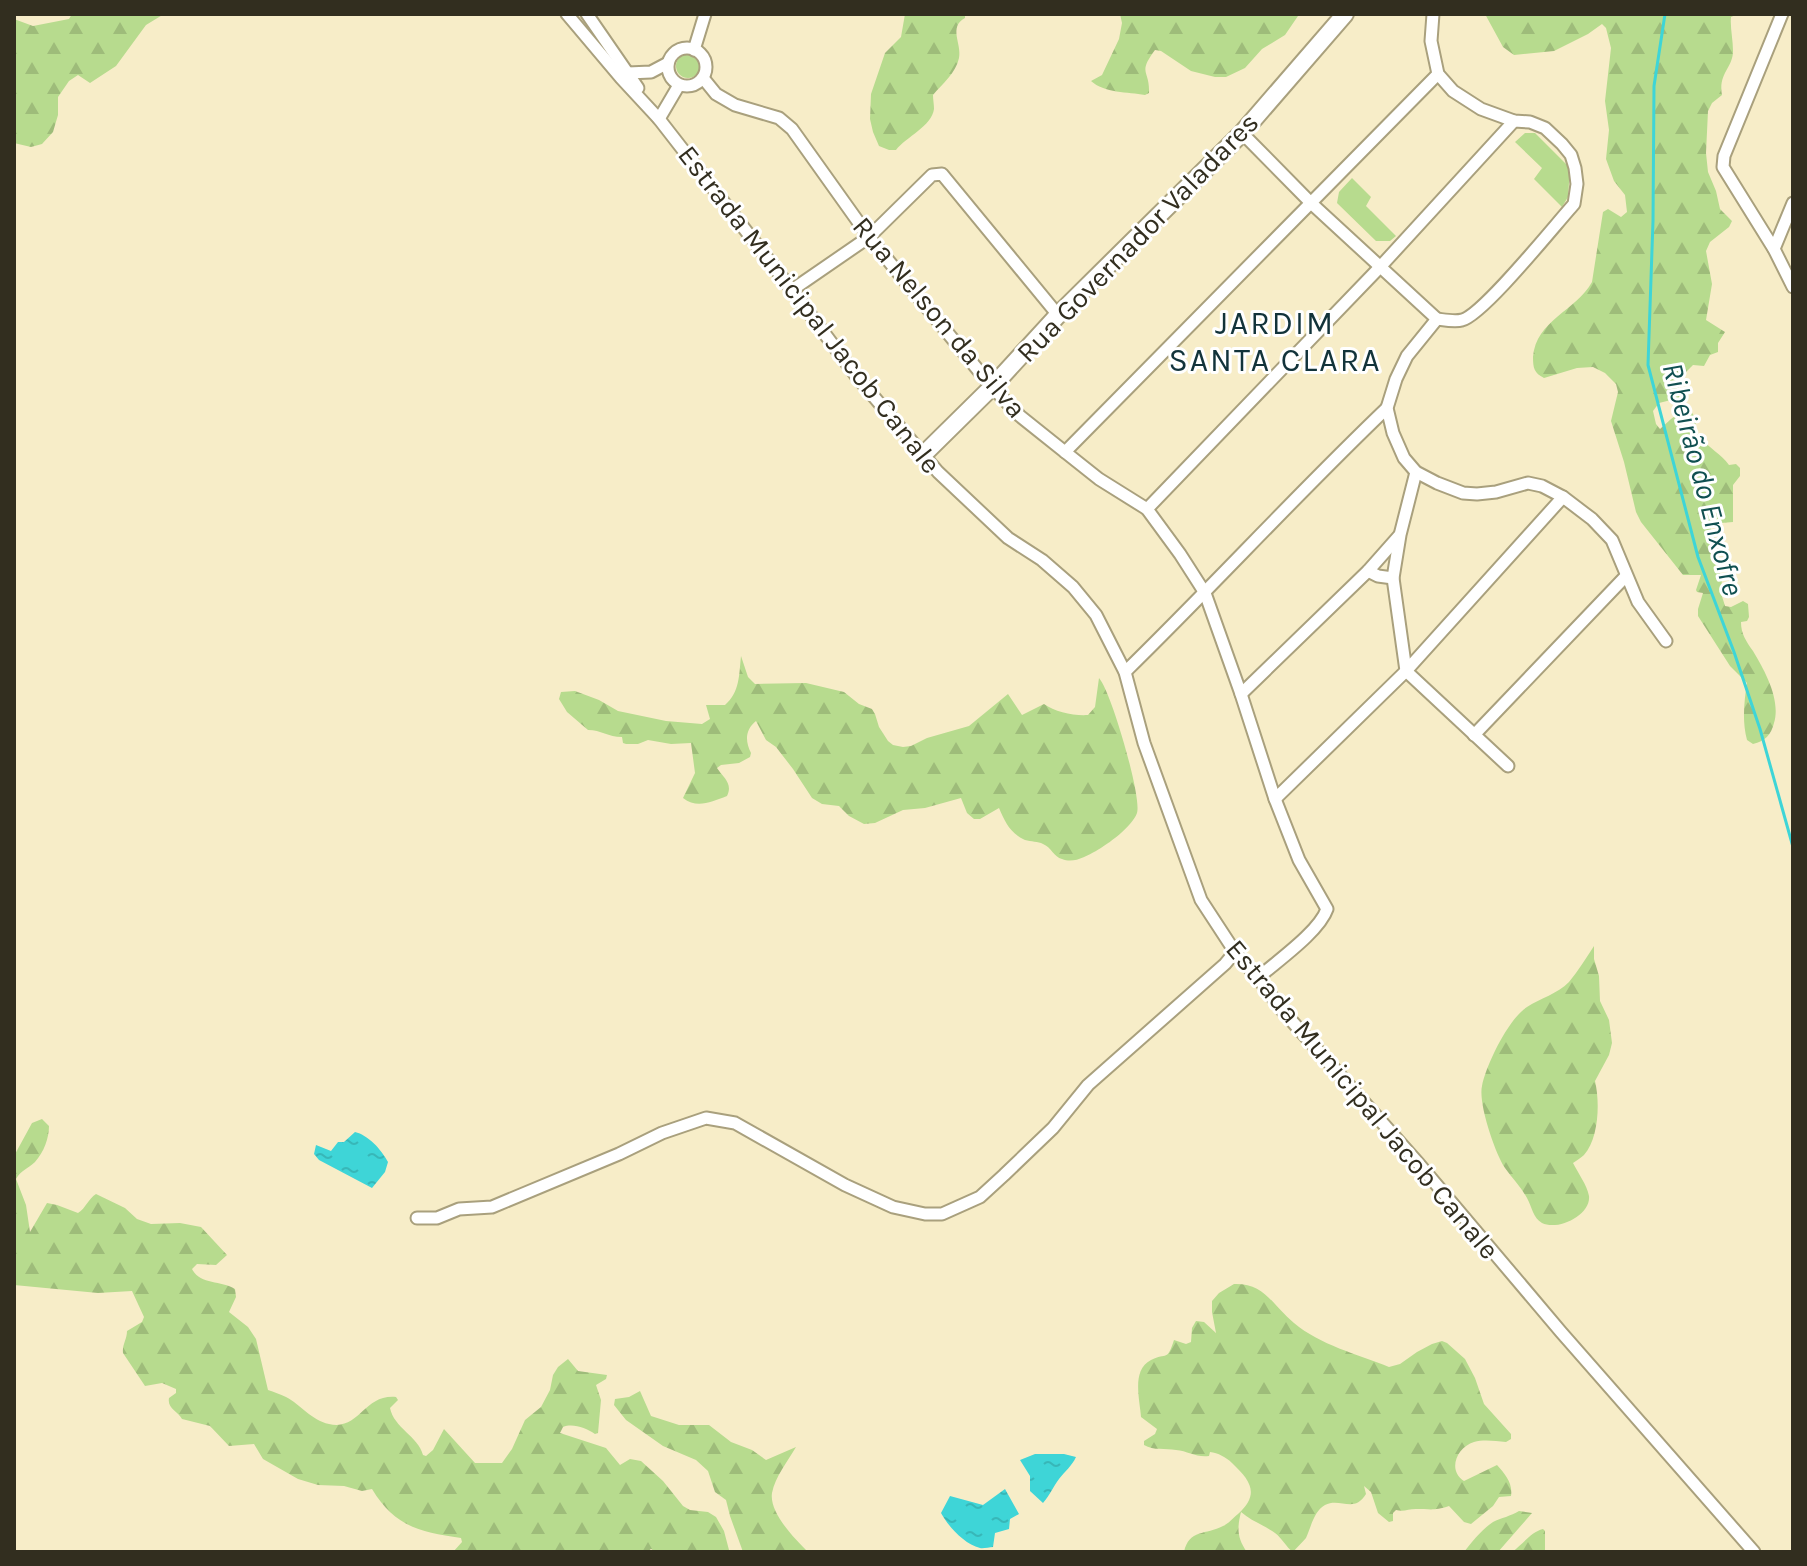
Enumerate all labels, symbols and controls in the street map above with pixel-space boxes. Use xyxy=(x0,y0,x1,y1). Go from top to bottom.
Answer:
street label: Rua Governador Valadares xyxy=(1010,106,1265,369)
street label: Estrada Municipal Jacob Canale xyxy=(671,139,948,480)
street label: Rua Nelson da Silva xyxy=(846,210,1033,425)
district label: JARDIM SANTA CLARA xyxy=(1168,305,1382,379)
water label: Ribeirão do Enxofre xyxy=(1655,359,1751,599)
street label: Estrada Municipal Jacob Canale xyxy=(1219,933,1506,1266)

